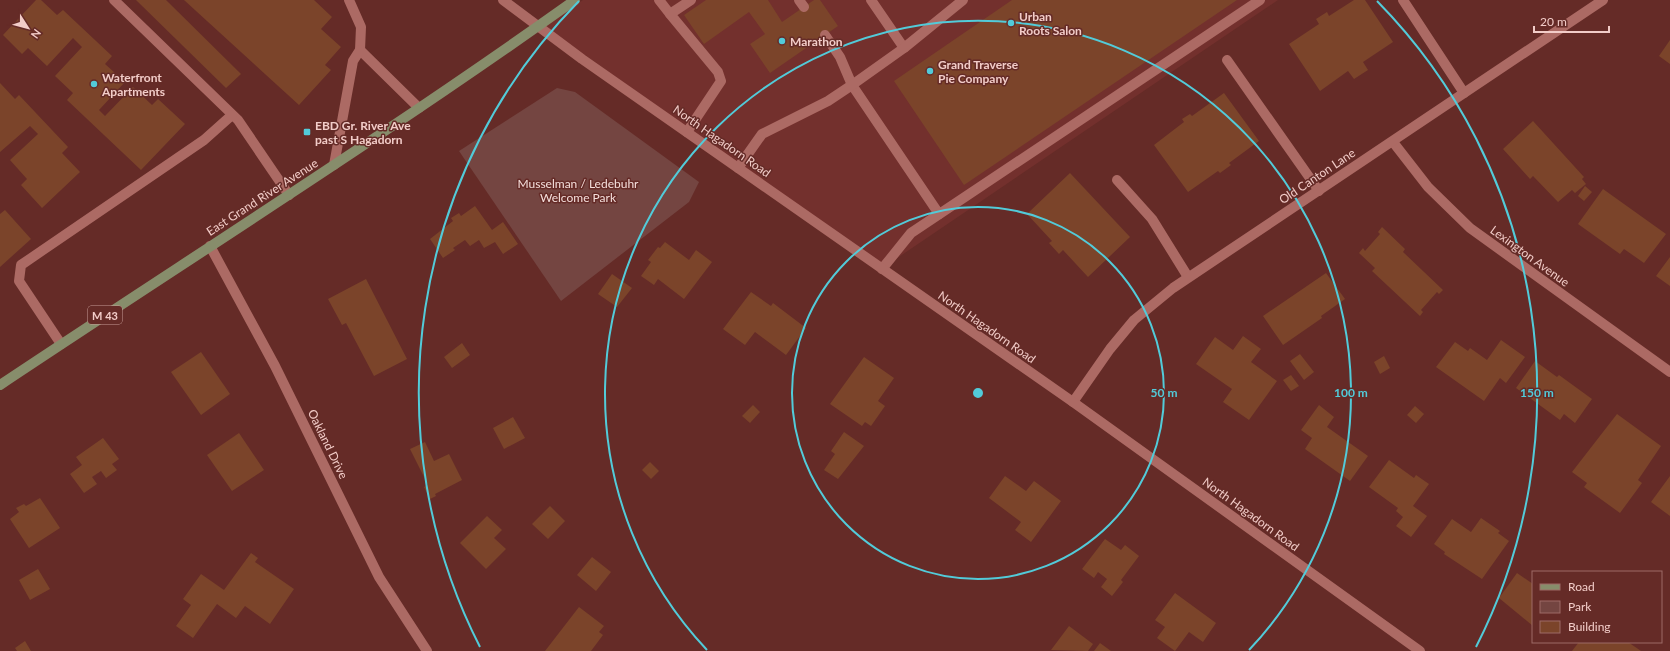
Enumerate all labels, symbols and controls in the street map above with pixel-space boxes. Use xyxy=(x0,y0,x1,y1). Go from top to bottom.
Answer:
north arrow xyxy=(8,8,48,48)
scale bar xyxy=(1534,8,1609,34)
place label: Urban Roots Salon xyxy=(1019,9,1082,38)
text: 20 m xyxy=(1540,14,1567,29)
marker: Urban Roots Salon xyxy=(1006,18,1016,28)
text: N xyxy=(29,27,44,41)
place label: Marathon xyxy=(790,34,843,49)
marker: Marathon xyxy=(777,36,787,46)
place label: Grand Traverse Pie Company xyxy=(938,57,1019,86)
marker: Grand Traverse Pie Company xyxy=(925,66,935,76)
place label: Waterfront Apartments xyxy=(101,70,165,99)
marker: Waterfront Apartments xyxy=(89,79,99,89)
street label: North Hagadorn Road xyxy=(670,102,774,180)
place label: EBD Gr. River Ave past S Hagadorn xyxy=(315,118,411,147)
marker: EBD Gr. River Ave past S Hagadorn xyxy=(302,127,312,137)
street label: Old Canton Lane xyxy=(1276,145,1358,207)
street label: East Grand River Avenue xyxy=(203,155,321,239)
park label: Musselman / Ledebuhr Welcome Park xyxy=(518,176,639,205)
street label: Lexington Avenue xyxy=(1488,222,1572,290)
street label: North Hagadorn Road xyxy=(935,288,1039,366)
road number: M 43 xyxy=(88,306,122,324)
text: 50 m xyxy=(1151,385,1177,400)
text: 100 m xyxy=(1334,385,1368,400)
text: 150 m xyxy=(1520,385,1554,400)
centre of rings xyxy=(971,386,985,400)
street label: Oakland Drive xyxy=(305,407,351,481)
street label: North Hagadorn Road xyxy=(1200,474,1302,554)
legend xyxy=(1532,571,1662,643)
text: Road xyxy=(1568,579,1595,594)
text: Park xyxy=(1568,599,1592,614)
text: Building xyxy=(1568,619,1611,634)

